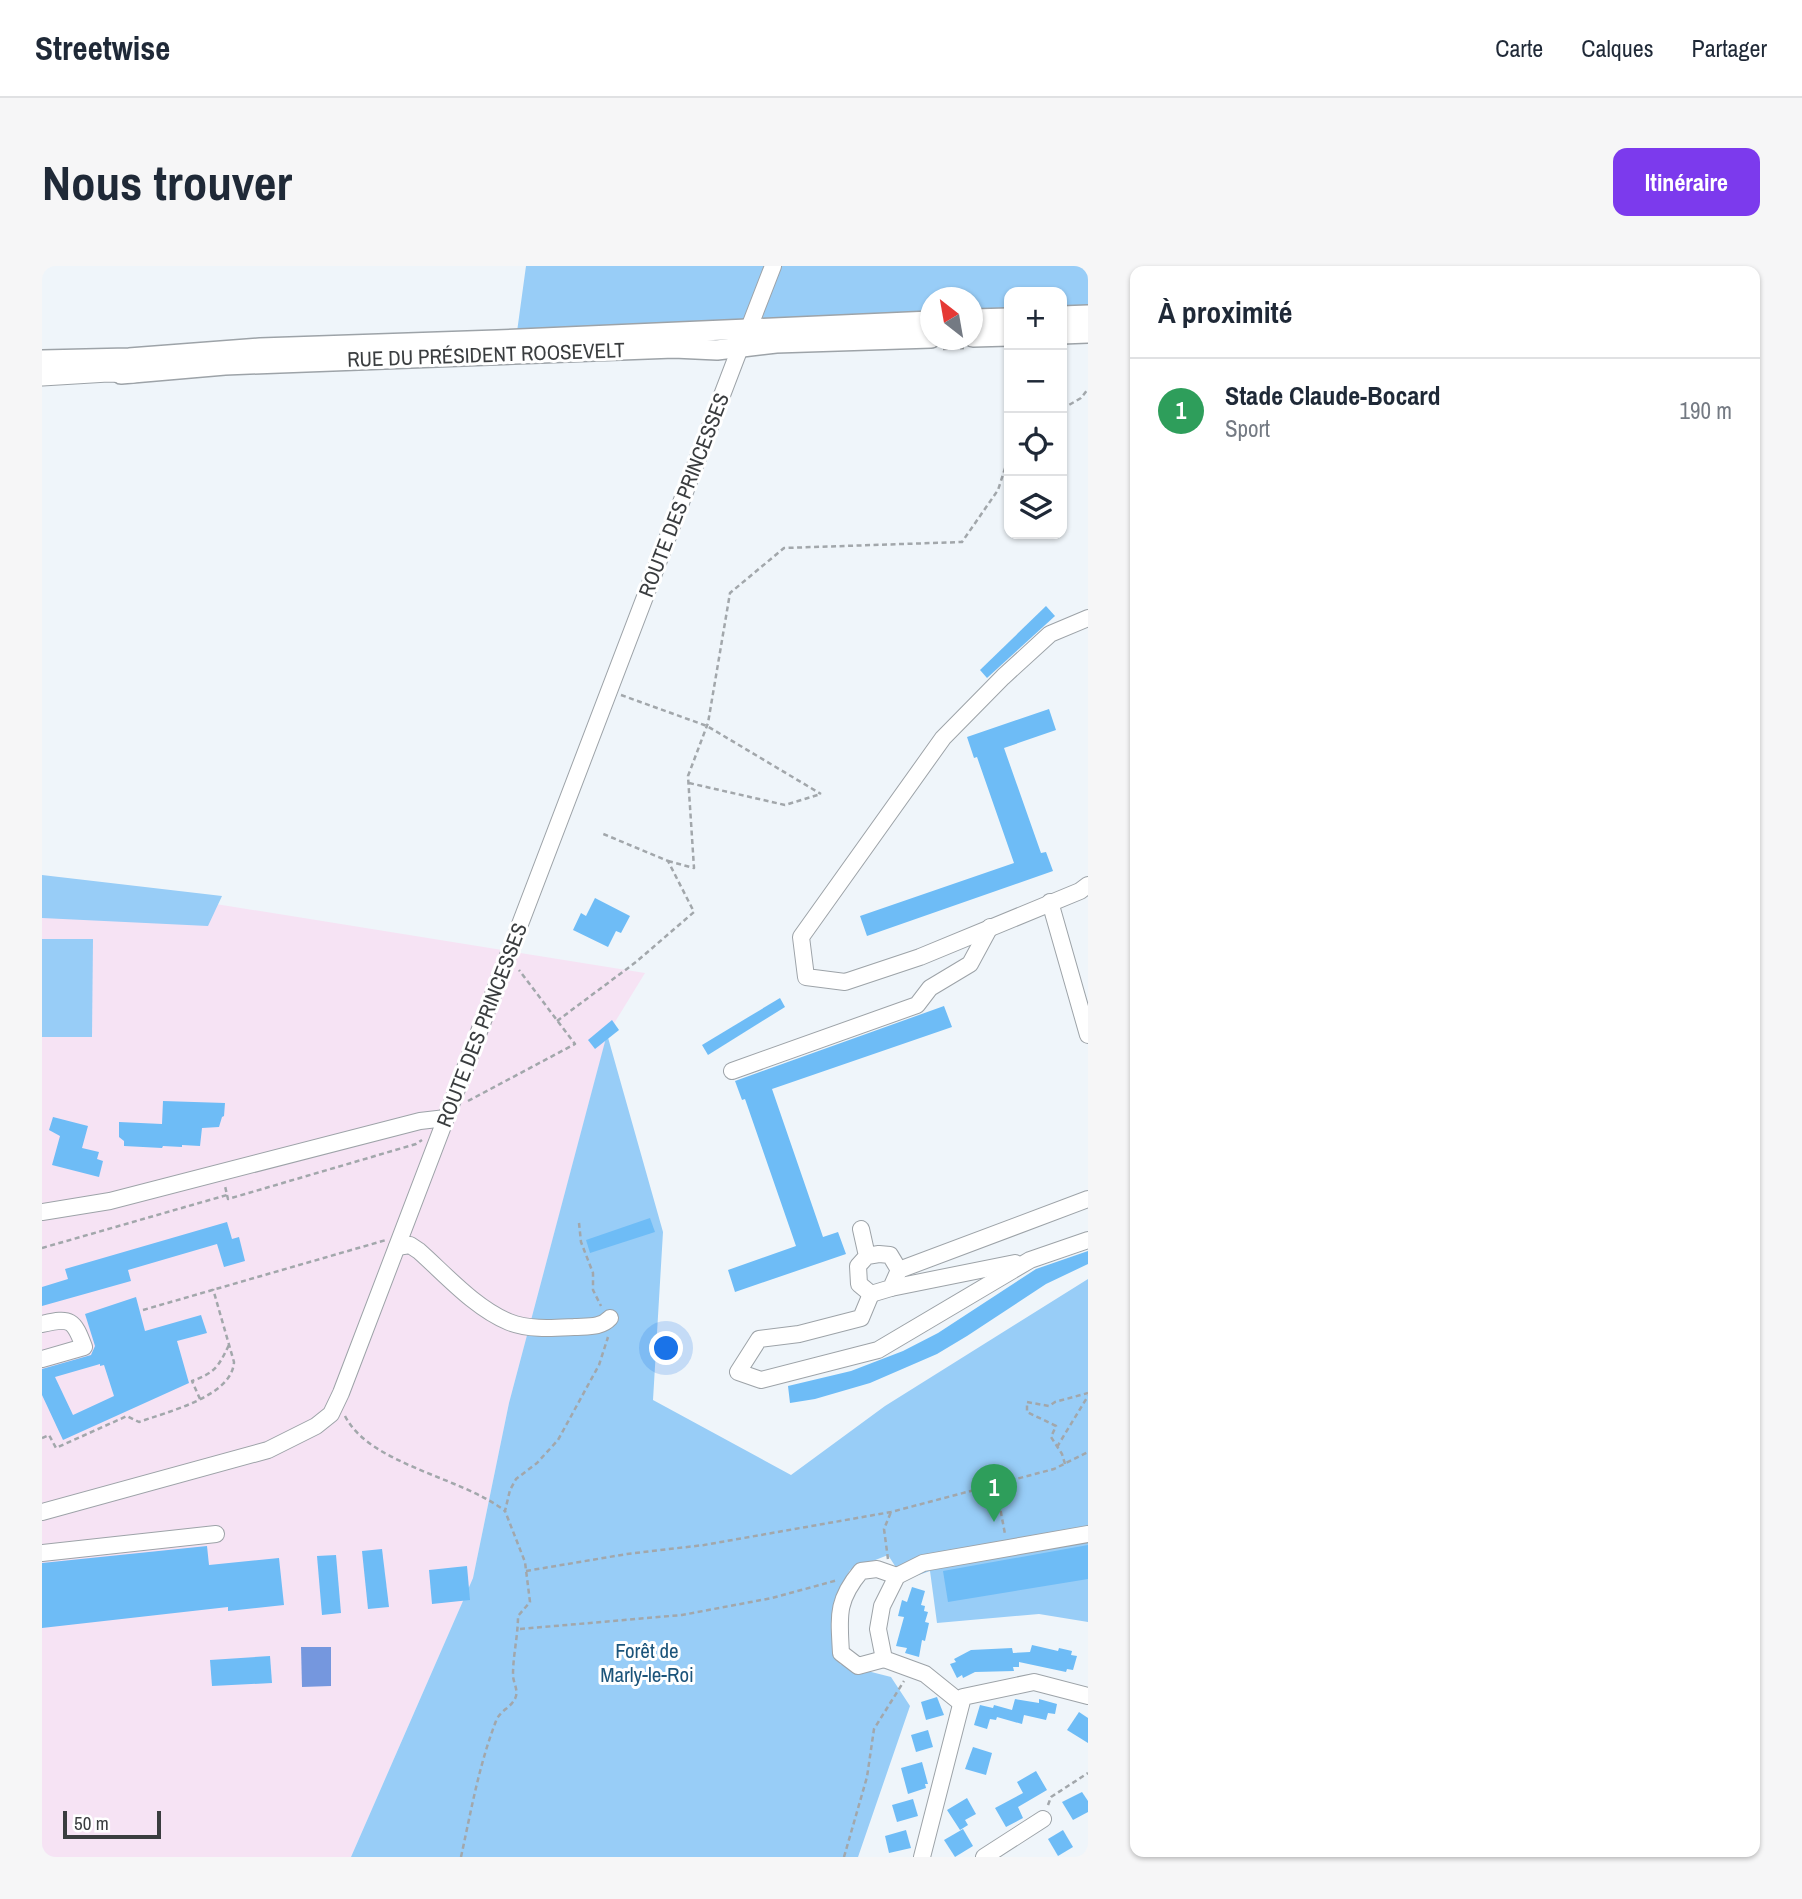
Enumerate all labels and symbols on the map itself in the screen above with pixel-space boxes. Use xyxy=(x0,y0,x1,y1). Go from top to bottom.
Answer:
north arrow xyxy=(920,287,983,350)
street label: RUE DU PRÉSIDENT ROOSEVELT xyxy=(347,335,626,374)
street label: ROUTE DES PRINCESSES xyxy=(631,389,736,601)
street label: ROUTE DES PRINCESSES xyxy=(429,919,534,1131)
your location xyxy=(649,1331,683,1365)
pin: 1 xyxy=(971,1464,1017,1522)
park label: Forêt de Marly-le-Roi xyxy=(600,1636,694,1689)
scale bar xyxy=(63,1808,161,1840)

